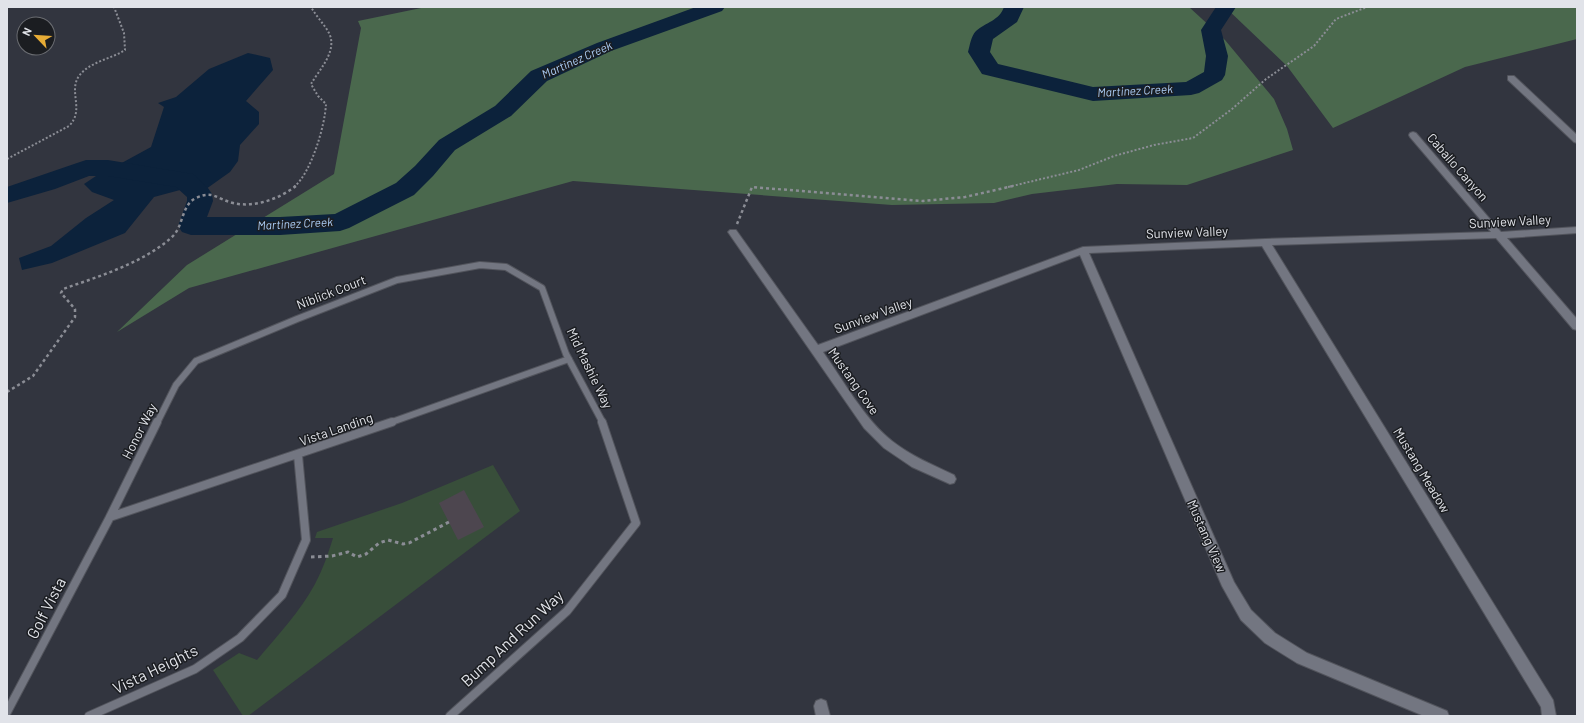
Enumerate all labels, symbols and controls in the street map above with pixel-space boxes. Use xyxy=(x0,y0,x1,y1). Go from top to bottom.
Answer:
north arrow xyxy=(16,16,56,56)
text: N xyxy=(19,25,34,38)
water label: Martinez Creek xyxy=(539,37,614,81)
water label: Martinez Creek xyxy=(1097,81,1173,99)
street label: Caballo Canyon xyxy=(1424,130,1492,204)
street label: Sunview Valley xyxy=(1469,211,1551,231)
water label: Martinez Creek xyxy=(257,214,333,232)
street label: Sunview Valley xyxy=(1146,223,1228,241)
street label: Niblick Court xyxy=(294,271,368,313)
street label: Sunview Valley xyxy=(832,293,914,337)
street label: Mid Mashie Way xyxy=(564,325,616,411)
street label: Mustang Cove xyxy=(825,344,883,418)
street label: Honor Way xyxy=(118,401,160,461)
street label: Vista Landing xyxy=(297,409,375,449)
street label: Mustang Meadow xyxy=(1390,425,1454,515)
street label: Mustang View xyxy=(1184,497,1230,575)
street label: Golf Vista xyxy=(22,574,69,642)
street label: Bump And Run Way xyxy=(457,585,567,690)
street label: Vista Heights xyxy=(109,640,200,697)

